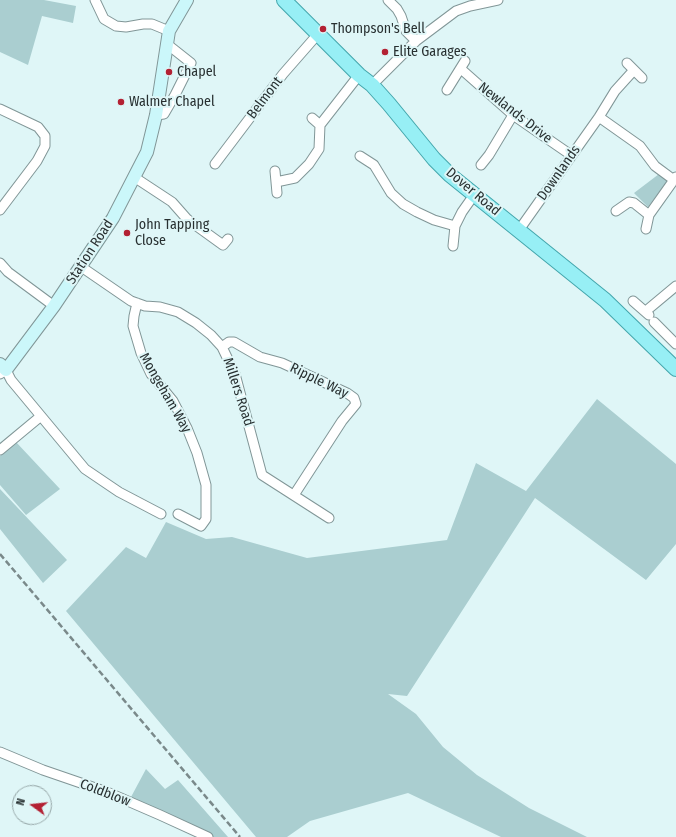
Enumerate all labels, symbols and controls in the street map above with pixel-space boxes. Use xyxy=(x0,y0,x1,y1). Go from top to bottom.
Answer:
place label: Thompson's Bell xyxy=(331,21,425,37)
marker: Thompson's Bell xyxy=(318,24,328,34)
place label: Elite Garages xyxy=(393,44,467,60)
marker: Elite Garages xyxy=(380,47,390,57)
place label: Chapel xyxy=(177,64,216,80)
marker: Chapel xyxy=(164,67,174,77)
street label: Belmont xyxy=(244,74,286,122)
street label: Newlands Drive xyxy=(475,79,555,147)
place label: Walmer Chapel xyxy=(129,94,215,110)
marker: Walmer Chapel xyxy=(116,97,126,107)
street label: Downlands xyxy=(534,142,584,204)
street label: Dover Road xyxy=(442,164,504,220)
street label: Station Road xyxy=(63,217,117,287)
place label: John Tapping Close xyxy=(135,217,209,250)
marker: John Tapping Close xyxy=(122,228,132,238)
street label: Mongeham Way xyxy=(135,350,195,436)
street label: Millers Road xyxy=(219,356,257,428)
street label: Ripple Way xyxy=(287,360,351,402)
street label: Coldblow xyxy=(77,776,133,810)
north arrow xyxy=(12,785,52,825)
text: N xyxy=(14,797,28,807)

